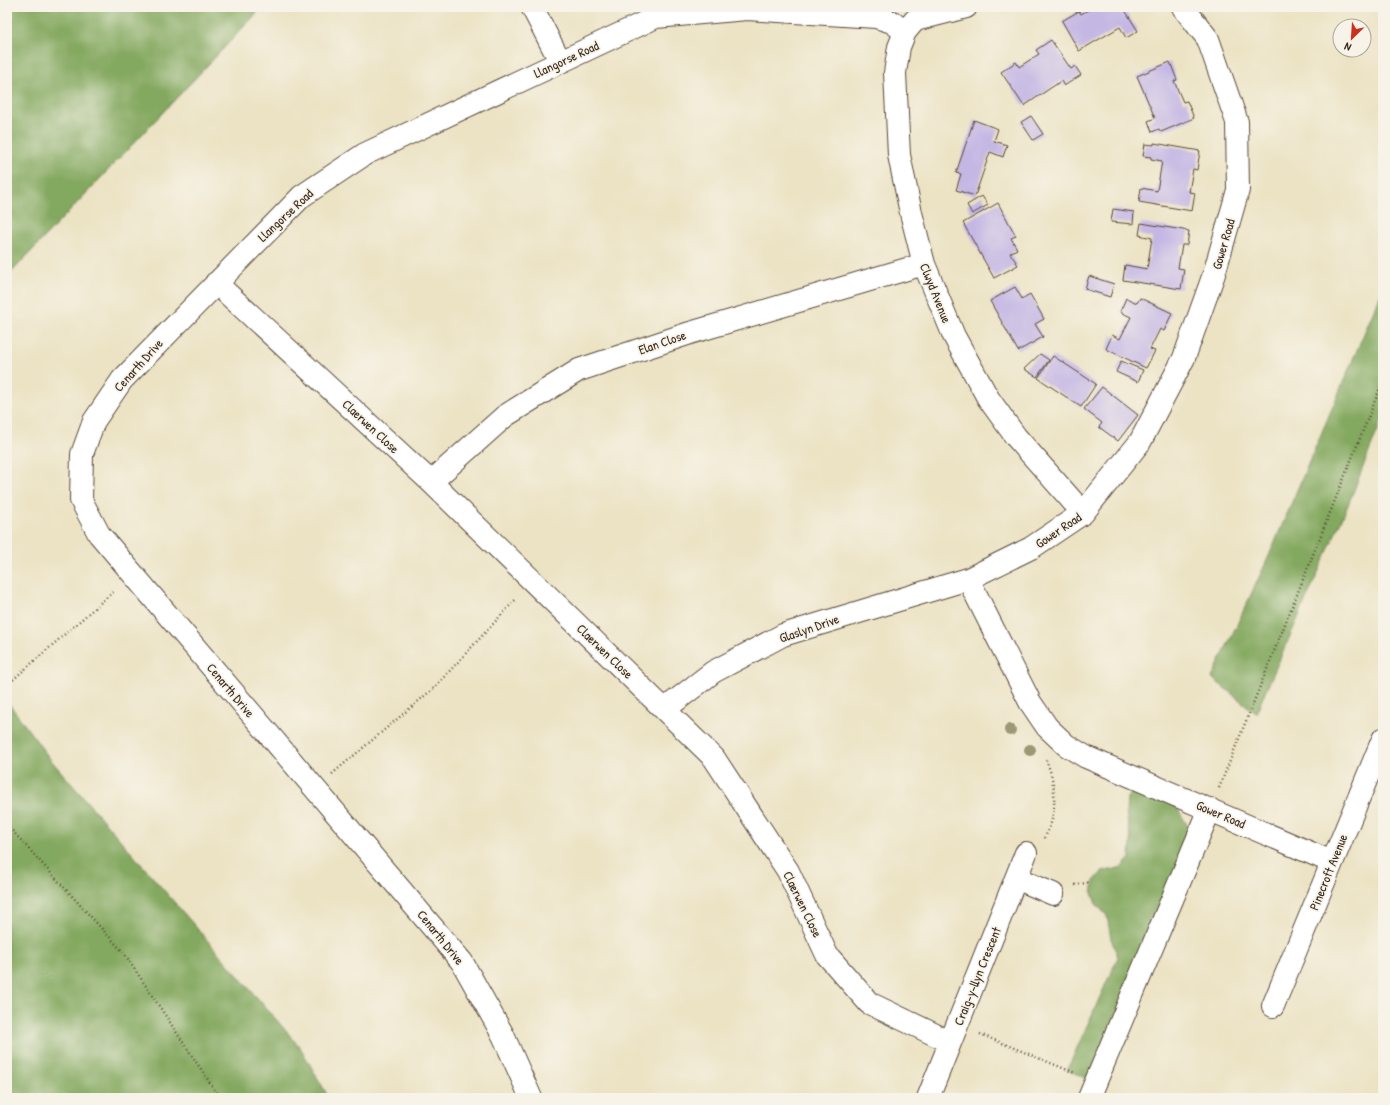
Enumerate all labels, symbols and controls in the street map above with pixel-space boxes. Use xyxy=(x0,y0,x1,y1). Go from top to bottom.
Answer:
north arrow xyxy=(1332,18,1372,58)
street label: Llangorse Road xyxy=(531,36,601,82)
text: N xyxy=(1342,39,1353,55)
street label: Llangorse Road xyxy=(253,185,317,245)
street label: Gower Road xyxy=(1207,217,1239,271)
street label: Clwyd Avenue xyxy=(916,260,956,326)
street label: Elan Close xyxy=(636,325,688,359)
street label: Cenarth Drive xyxy=(109,335,167,395)
street label: Claerwen Close xyxy=(339,395,403,457)
street label: Gower Road xyxy=(1031,508,1085,552)
street label: Glaslyn Drive xyxy=(777,609,841,647)
street label: Claerwen Close xyxy=(573,620,637,682)
street label: Cenarth Drive xyxy=(203,659,259,721)
street label: Gower Road xyxy=(1194,796,1248,832)
street label: Pinecroft Avenue xyxy=(1305,831,1351,913)
street label: Claerwen Close xyxy=(779,868,827,940)
street label: Cenarth Drive xyxy=(413,906,469,968)
street label: Craig-y-llyn Crescent xyxy=(949,924,1005,1028)

